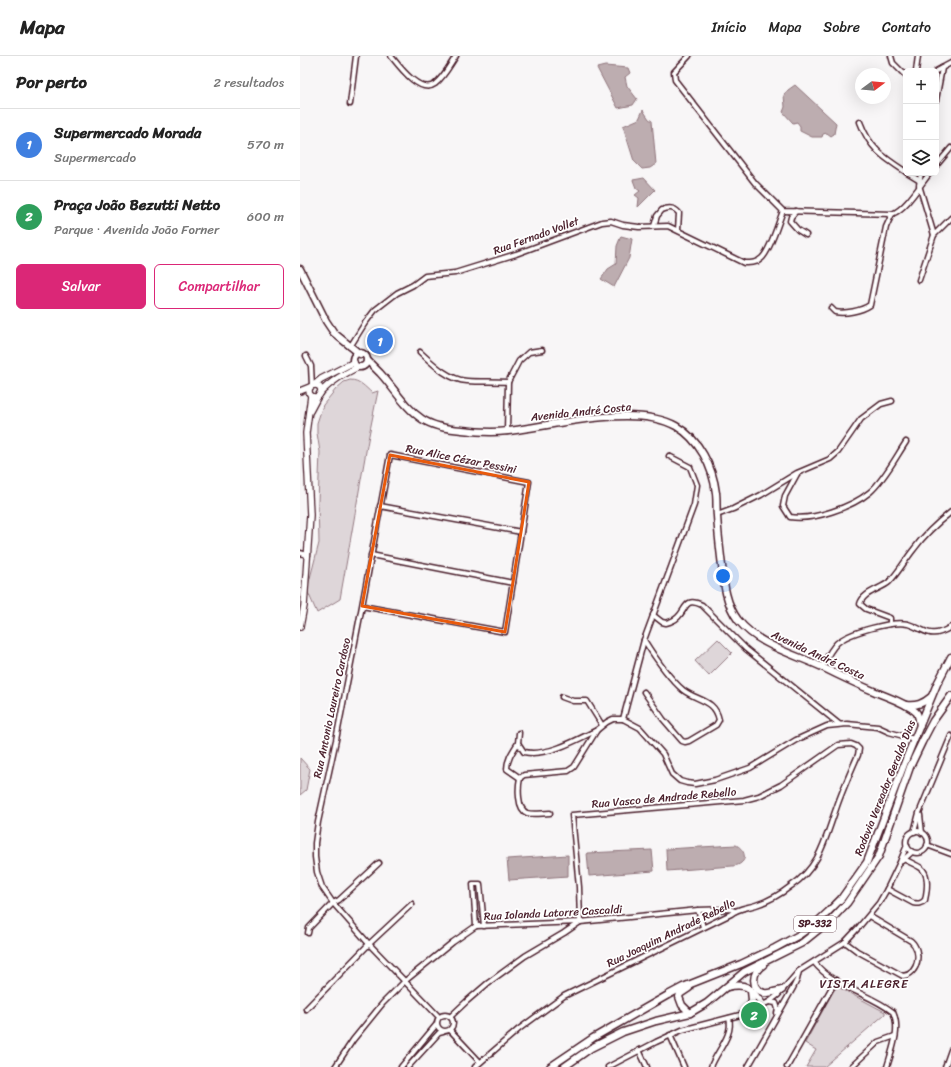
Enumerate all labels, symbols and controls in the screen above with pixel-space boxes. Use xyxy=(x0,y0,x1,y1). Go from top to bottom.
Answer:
text: Mapa xyxy=(20,11,65,44)
text: Início xyxy=(712,15,746,40)
text: Mapa xyxy=(768,15,801,40)
text: Sobre xyxy=(823,15,860,40)
text: Contato xyxy=(882,15,931,40)
text: Por perto xyxy=(16,67,87,97)
north arrow xyxy=(855,68,891,104)
map controls xyxy=(903,68,939,176)
button: + xyxy=(903,68,939,104)
text: 2 resultados xyxy=(213,71,284,94)
button: − xyxy=(903,104,939,140)
text: Supermercado Morada xyxy=(54,120,201,146)
text: 1 xyxy=(26,133,32,156)
text: 570 m xyxy=(247,133,284,156)
button: layers xyxy=(903,140,939,176)
text: Supermercado xyxy=(54,146,136,169)
text: Praça João Bezutti Netto xyxy=(54,192,220,218)
text: 2 xyxy=(25,205,33,228)
text: 600 m xyxy=(247,205,284,228)
street label: Rua Fernado Vollet xyxy=(491,212,582,260)
text: Parque · Avenida João Forner xyxy=(54,218,219,241)
button: Salvar xyxy=(16,264,146,309)
button: Compartilhar xyxy=(154,264,284,309)
pin: 1 xyxy=(367,326,393,356)
street label: Avenida André Costa xyxy=(529,397,633,427)
street label: Rua Alice Cézar Pessini xyxy=(404,439,519,479)
your location xyxy=(713,566,733,586)
street label: Avenida André Costa xyxy=(767,625,868,685)
street label: Rua Antonio Loureiro Cardoso xyxy=(308,636,356,780)
street label: Rodovia Vereador Geraldo Dias xyxy=(849,717,921,859)
street label: Rua Vasco de Andrade Rebello xyxy=(591,782,737,814)
street label: Rua Joaquim Andrade Rebello xyxy=(603,893,739,973)
street label: Rua Iolanda Latorre Cascaldi xyxy=(483,900,624,926)
road number: SP-332 xyxy=(794,916,836,932)
district label: VISTA ALEGRE xyxy=(819,973,909,995)
pin: 2 xyxy=(741,1000,767,1030)

